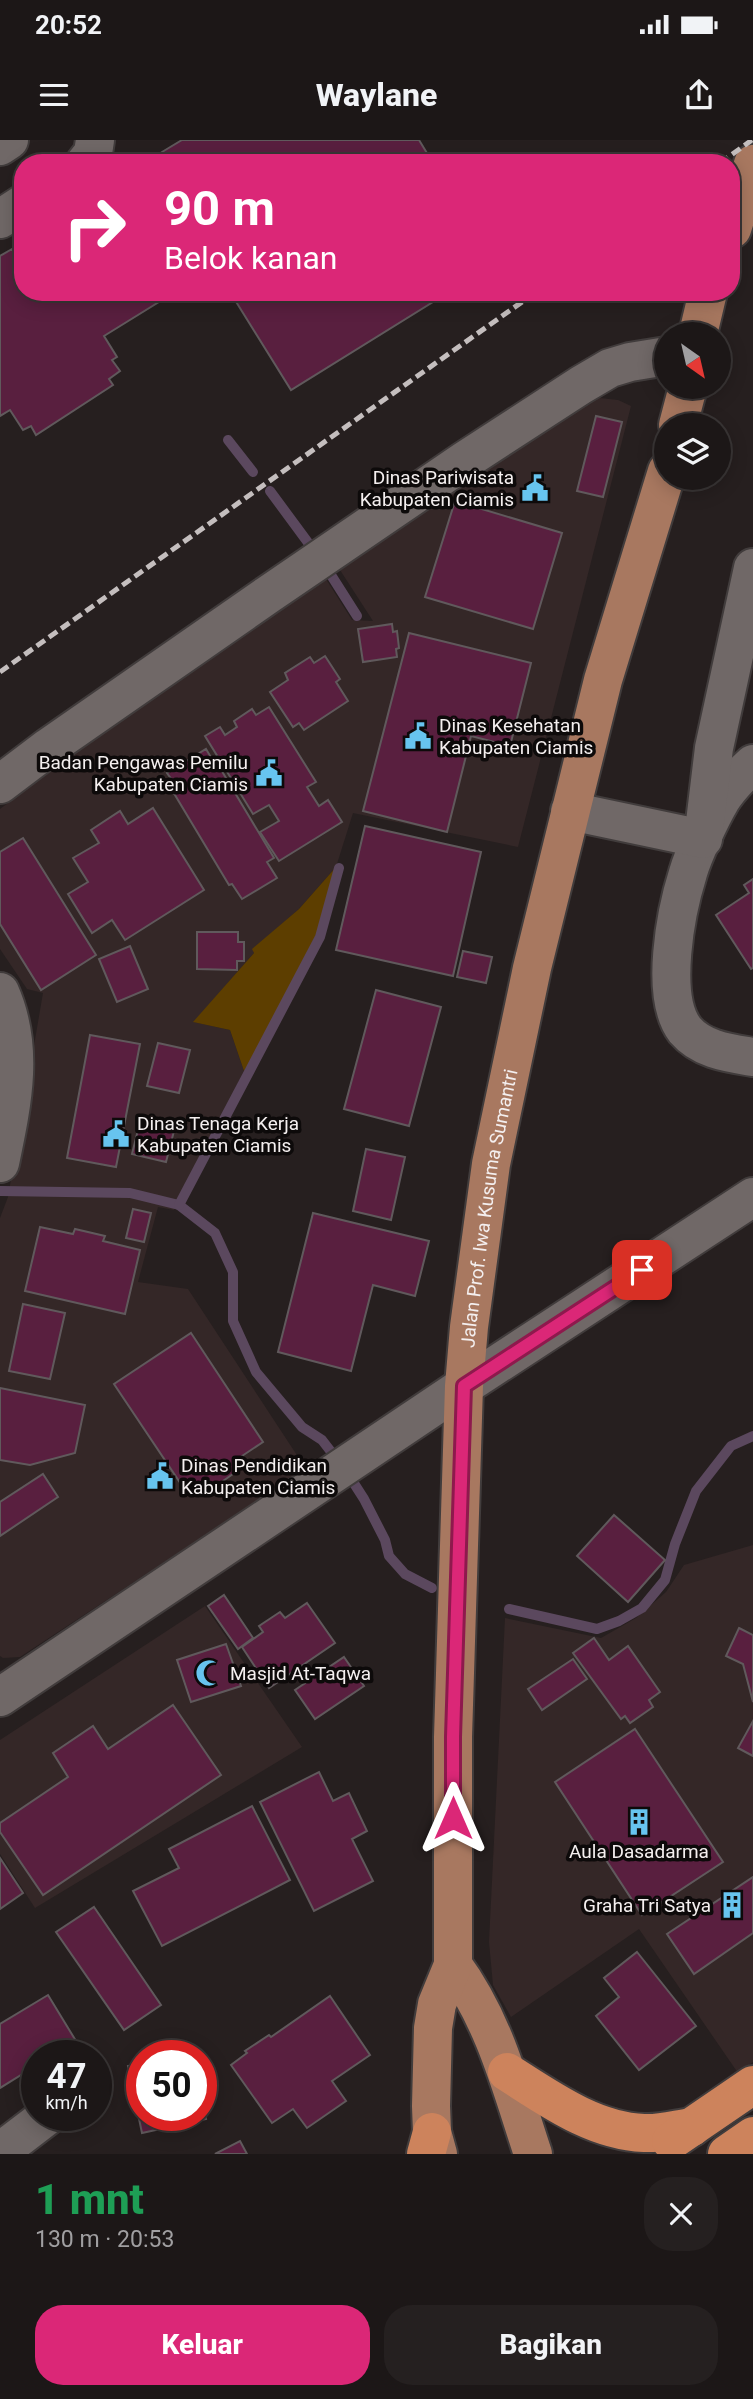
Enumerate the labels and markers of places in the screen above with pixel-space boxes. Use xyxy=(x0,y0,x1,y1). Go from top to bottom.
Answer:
place label: Dinas Pariwisata Kabupaten Ciamis xyxy=(360,466,514,511)
public building icon: Dinas Pariwisata Kabupaten Ciamis xyxy=(520,473,550,503)
place label: Dinas Kesehatan Kabupaten Ciamis xyxy=(439,714,593,759)
public building icon: Dinas Kesehatan Kabupaten Ciamis xyxy=(403,721,433,751)
place label: Badan Pengawas Pemilu Kabupaten Ciamis xyxy=(39,751,248,796)
public building icon: Badan Pengawas Pemilu Kabupaten Ciamis xyxy=(254,758,284,788)
place label: Dinas Tenaga Kerja Kabupaten Ciamis xyxy=(137,1112,299,1157)
public building icon: Dinas Tenaga Kerja Kabupaten Ciamis xyxy=(101,1119,131,1149)
pin xyxy=(612,1240,672,1300)
place label: Dinas Pendidikan Kabupaten Ciamis xyxy=(181,1454,335,1499)
public building icon: Dinas Pendidikan Kabupaten Ciamis xyxy=(145,1461,175,1491)
mosque icon: Masjid At-Taqwa xyxy=(194,1658,224,1688)
place label: Masjid At-Taqwa xyxy=(230,1662,371,1685)
building icon: Aula Dasadarma xyxy=(624,1807,654,1837)
place label: Aula Dasadarma xyxy=(569,1840,709,1863)
building icon: Graha Tri Satya xyxy=(717,1890,747,1920)
place label: Graha Tri Satya xyxy=(583,1894,711,1917)

